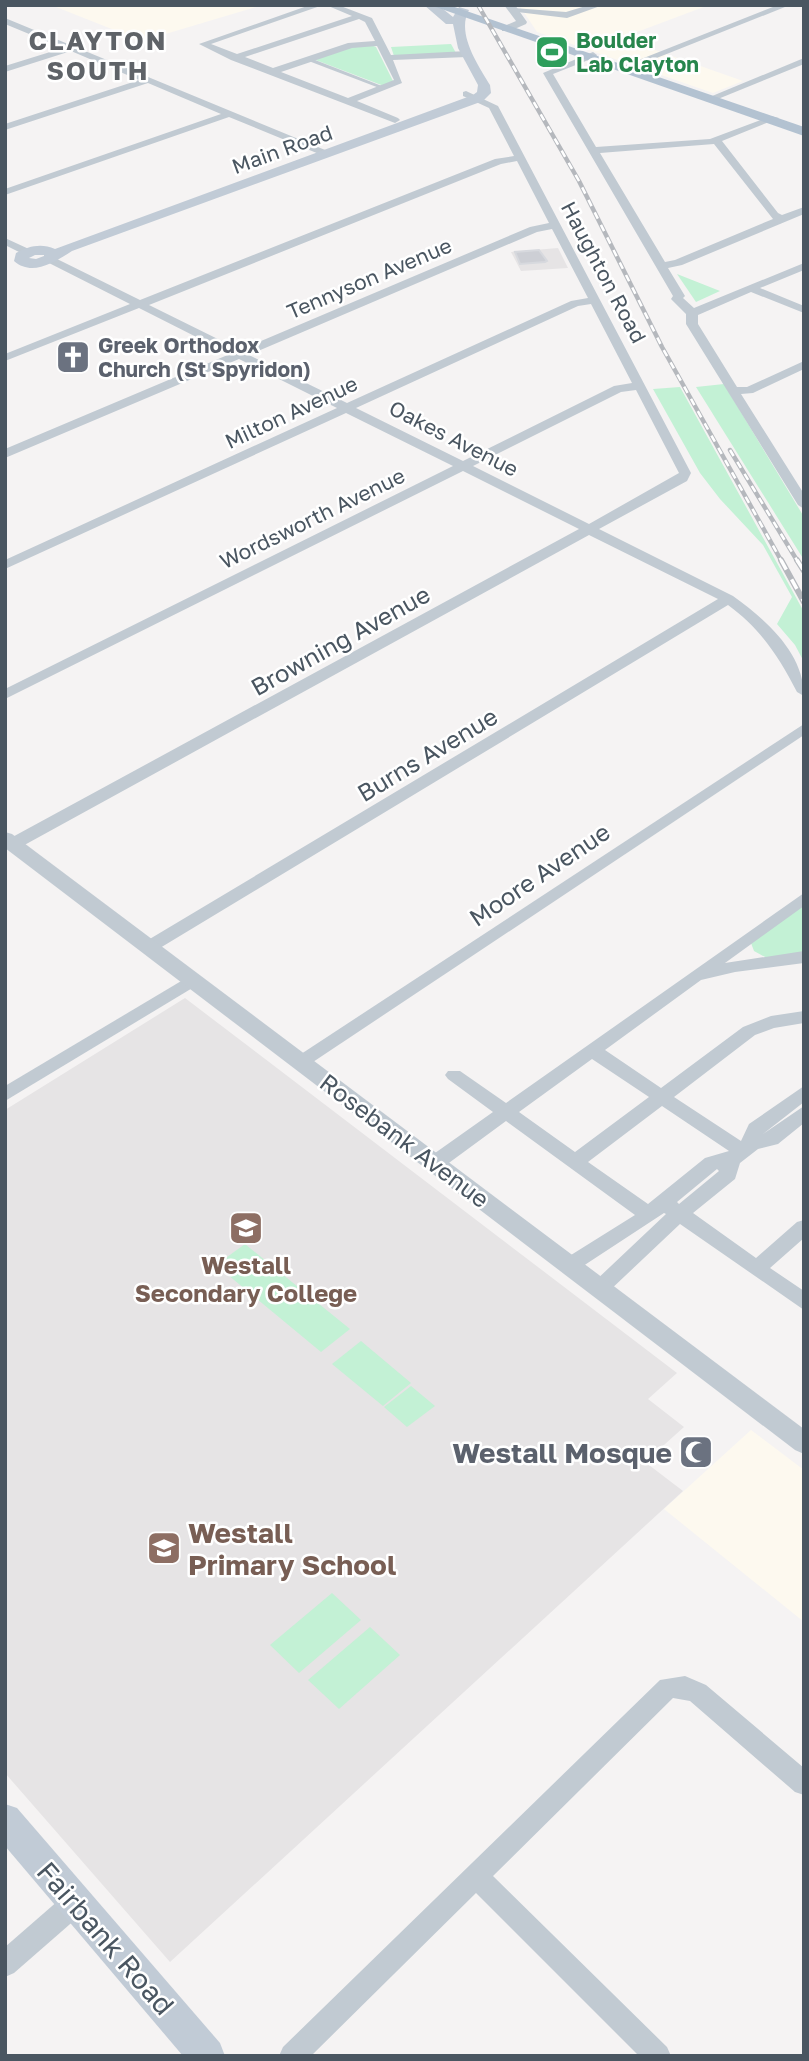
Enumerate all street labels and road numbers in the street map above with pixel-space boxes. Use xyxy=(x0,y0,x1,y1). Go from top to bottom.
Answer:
street label: Main Road xyxy=(228,119,336,179)
street label: Haughton Road xyxy=(556,197,652,347)
street label: Tennyson Avenue xyxy=(283,232,455,324)
street label: Milton Avenue xyxy=(221,370,361,454)
street label: Oakes Avenue xyxy=(385,394,523,482)
street label: Wordsworth Avenue xyxy=(215,462,409,574)
street label: Browning Avenue xyxy=(245,579,435,701)
street label: Burns Avenue xyxy=(352,701,502,807)
street label: Moore Avenue xyxy=(463,816,615,932)
street label: Rosebank Avenue xyxy=(315,1067,495,1213)
street label: Fairbank Road xyxy=(31,1855,181,2021)

